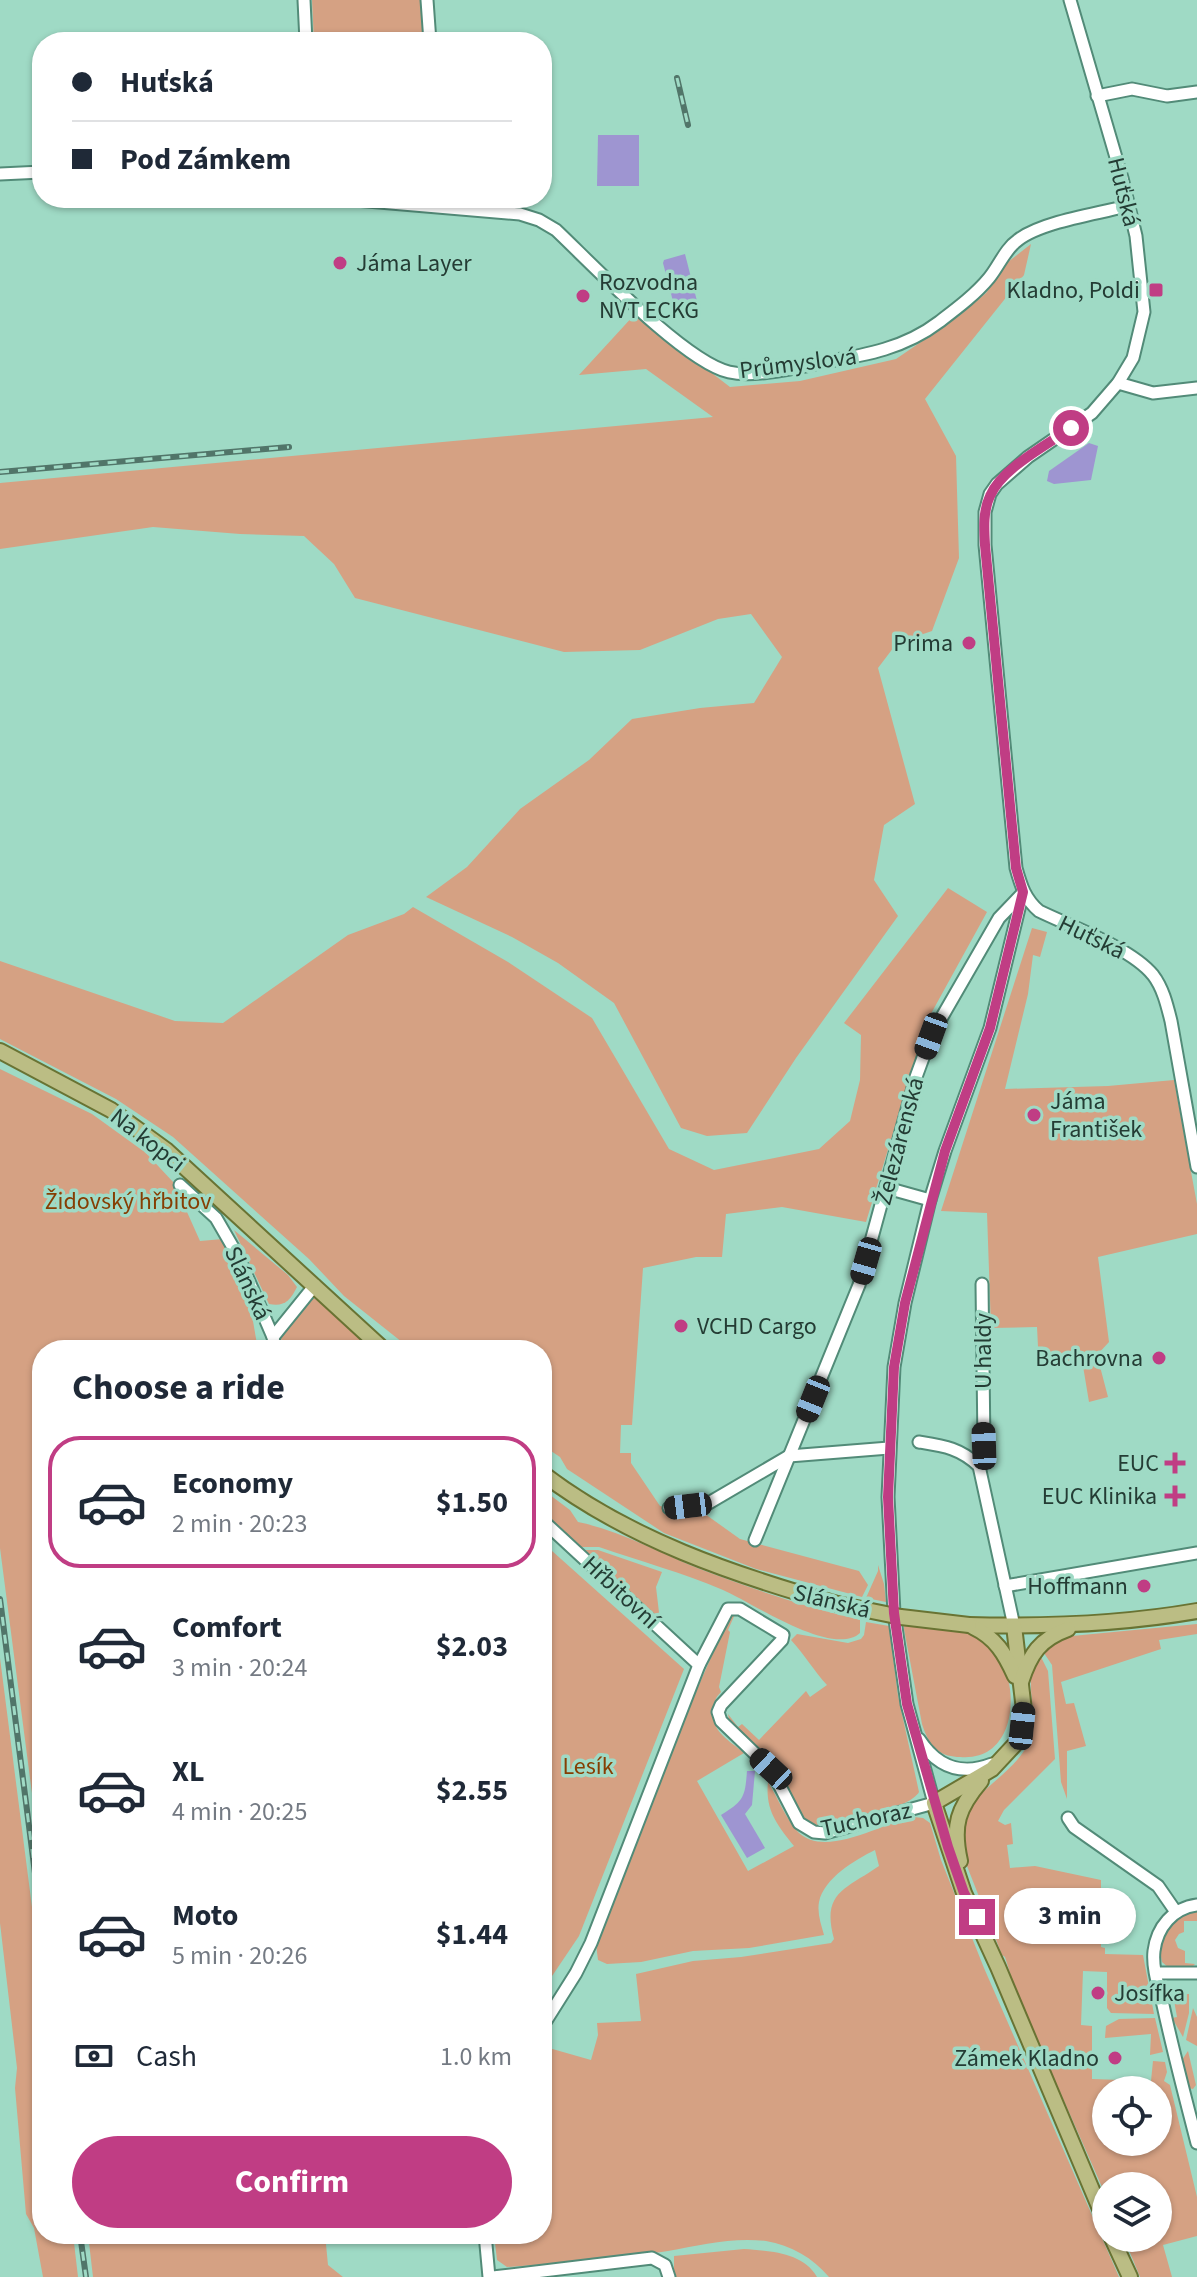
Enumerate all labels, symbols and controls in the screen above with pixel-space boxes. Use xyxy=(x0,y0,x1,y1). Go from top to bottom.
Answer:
text: Huťská xyxy=(120,61,214,104)
text: Pod Zámkem xyxy=(120,138,291,181)
street label: Huťská xyxy=(1098,154,1149,230)
place label: Jáma Layer xyxy=(356,246,472,281)
marker: Jáma Layer xyxy=(331,254,349,272)
place label: Rozvodna NVT ECKG xyxy=(599,265,699,328)
place label: Kladno, Poldi xyxy=(1007,273,1140,308)
marker: Kladno, Poldi xyxy=(1147,281,1165,299)
marker: Rozvodna NVT ECKG xyxy=(574,287,592,305)
street label: Průmyslová xyxy=(737,339,859,388)
route start xyxy=(1053,410,1089,446)
place label: Prima xyxy=(893,626,953,661)
marker: Prima xyxy=(960,634,978,652)
street label: Huťská xyxy=(1052,906,1131,969)
car xyxy=(912,1009,950,1063)
street label: Železárenská xyxy=(866,1073,933,1209)
place label: Jáma František xyxy=(1050,1084,1142,1147)
street label: Na kopci xyxy=(103,1100,193,1181)
marker: Jáma František xyxy=(1025,1106,1043,1124)
park label: Židovský hřbitov xyxy=(45,1184,211,1219)
car xyxy=(848,1235,884,1287)
street label: Slánská xyxy=(215,1240,280,1326)
place label: VCHD Cargo xyxy=(697,1309,817,1344)
street label: U haldy xyxy=(966,1313,1001,1389)
marker: VCHD Cargo xyxy=(672,1317,690,1335)
place label: Bachrovna xyxy=(1035,1341,1143,1376)
marker: Bachrovna xyxy=(1150,1349,1168,1367)
text: Choose a ride xyxy=(72,1362,285,1413)
car xyxy=(793,1372,833,1426)
car xyxy=(971,1422,997,1470)
place label: EUC xyxy=(1117,1446,1159,1481)
marker: EUC xyxy=(1166,1454,1184,1472)
text: Economy xyxy=(172,1462,293,1505)
icon: car xyxy=(76,1466,148,1538)
place label: EUC Klinika xyxy=(1042,1479,1157,1514)
text: $1.50 xyxy=(436,1481,508,1524)
marker: EUC Klinika xyxy=(1164,1485,1186,1507)
car xyxy=(663,1491,713,1521)
text: 2 min · 20:23 xyxy=(172,1505,307,1542)
street label: Hřbitovní xyxy=(574,1547,668,1638)
place label: Hoffmann xyxy=(1027,1569,1128,1604)
street label: Slánská xyxy=(790,1575,874,1628)
marker: Hoffmann xyxy=(1135,1577,1153,1595)
text: Comfort xyxy=(172,1606,282,1649)
icon: car xyxy=(76,1610,148,1682)
text: $2.03 xyxy=(436,1625,508,1668)
text: 3 min · 20:24 xyxy=(172,1649,307,1686)
car xyxy=(1008,1701,1036,1751)
car xyxy=(745,1744,797,1794)
park label: Lesík xyxy=(562,1749,614,1784)
text: XL xyxy=(172,1750,205,1793)
icon: car xyxy=(76,1754,148,1826)
text: $2.55 xyxy=(436,1769,508,1812)
text: 4 min · 20:25 xyxy=(172,1793,307,1830)
street label: Tuchoraz xyxy=(818,1793,915,1846)
callout: 3 min xyxy=(1005,1889,1137,1945)
text: Moto xyxy=(172,1894,238,1937)
text: 3 min xyxy=(1038,1897,1102,1934)
icon: car xyxy=(76,1898,148,1970)
route end xyxy=(959,1899,995,1935)
text: $1.44 xyxy=(436,1913,508,1956)
text: 5 min · 20:26 xyxy=(172,1937,307,1974)
place label: Josífka xyxy=(1114,1976,1185,2011)
marker: Josífka xyxy=(1089,1984,1107,2002)
icon: cash xyxy=(72,2034,116,2078)
text: Cash xyxy=(136,2035,197,2078)
text: 1.0 km xyxy=(440,2038,512,2075)
place label: Zámek Kladno xyxy=(954,2041,1099,2076)
marker: Zámek Kladno xyxy=(1106,2049,1124,2067)
map controls xyxy=(1092,2076,1172,2252)
button: locate xyxy=(1092,2076,1172,2156)
button: Confirm xyxy=(72,2136,512,2228)
button: layers xyxy=(1092,2172,1172,2252)

